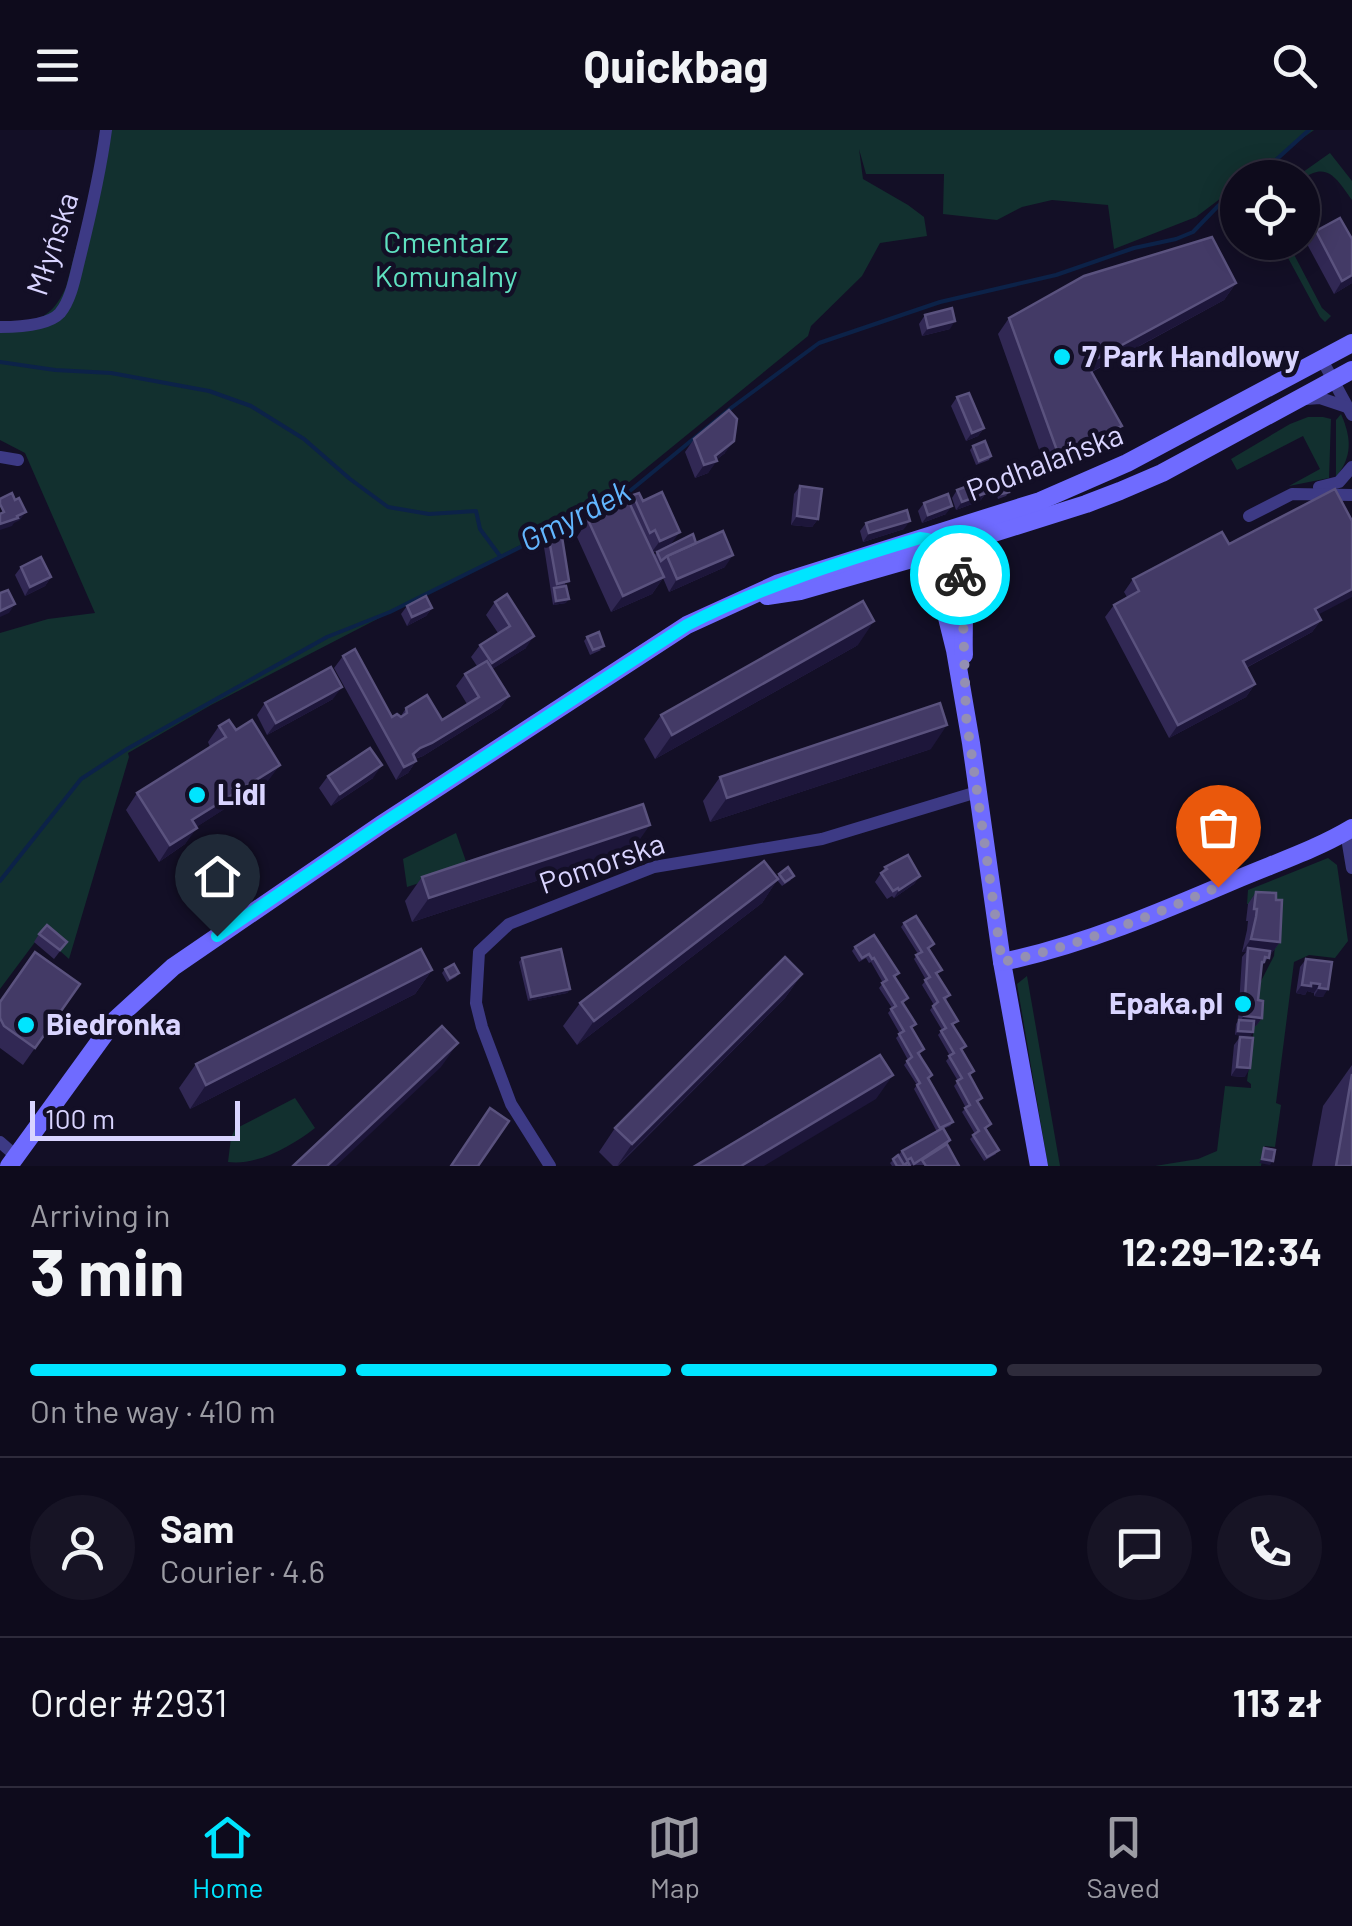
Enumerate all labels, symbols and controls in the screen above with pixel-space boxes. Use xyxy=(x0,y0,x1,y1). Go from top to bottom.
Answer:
icon: menu xyxy=(30,38,85,93)
text: Quickbag xyxy=(583,38,769,92)
icon: search xyxy=(1267,38,1322,93)
map controls xyxy=(1220,160,1320,260)
button: locate xyxy=(1220,160,1320,260)
street label: Młyńska xyxy=(18,187,85,299)
park label: Cmentarz Komunalny xyxy=(374,223,518,293)
place label: 7 Park Handlowy xyxy=(1082,337,1300,373)
marker: 7 Park Handlowy xyxy=(1051,346,1073,368)
street label: Podhalańska xyxy=(961,415,1127,507)
water label: Gmyrdek xyxy=(513,470,636,558)
courier xyxy=(910,525,1010,625)
icon: bike xyxy=(933,548,988,603)
place label: Lidl xyxy=(217,775,266,811)
marker: Lidl xyxy=(186,784,208,806)
pin xyxy=(1176,785,1261,888)
icon: bag xyxy=(1191,800,1246,855)
street label: Pomorska xyxy=(534,824,669,900)
pin xyxy=(175,834,260,937)
icon: home xyxy=(190,849,245,904)
place label: Epaka.pl xyxy=(1109,984,1223,1020)
marker: Epaka.pl xyxy=(1232,993,1254,1015)
place label: Biedronka xyxy=(46,1005,181,1041)
marker: Biedronka xyxy=(15,1014,37,1036)
scale bar xyxy=(30,1096,240,1140)
text: 100 m xyxy=(45,1101,115,1135)
text: Arriving in xyxy=(30,1195,170,1233)
text: 12:29–12:34 xyxy=(1122,1228,1322,1274)
text: 3 min xyxy=(30,1231,185,1309)
text: On the way · 410 m xyxy=(30,1391,276,1429)
button: person xyxy=(30,1495,135,1600)
button: chat xyxy=(1087,1495,1192,1600)
button: phone xyxy=(1217,1495,1322,1600)
text: Sam xyxy=(160,1505,234,1551)
text: Courier · 4.6 xyxy=(160,1551,325,1589)
text: Order #2931 xyxy=(30,1679,228,1725)
text: 113 zł xyxy=(1233,1679,1322,1725)
tab: Home xyxy=(192,1810,263,1904)
tab: Map xyxy=(647,1810,702,1904)
tab: Saved xyxy=(1087,1810,1160,1904)

